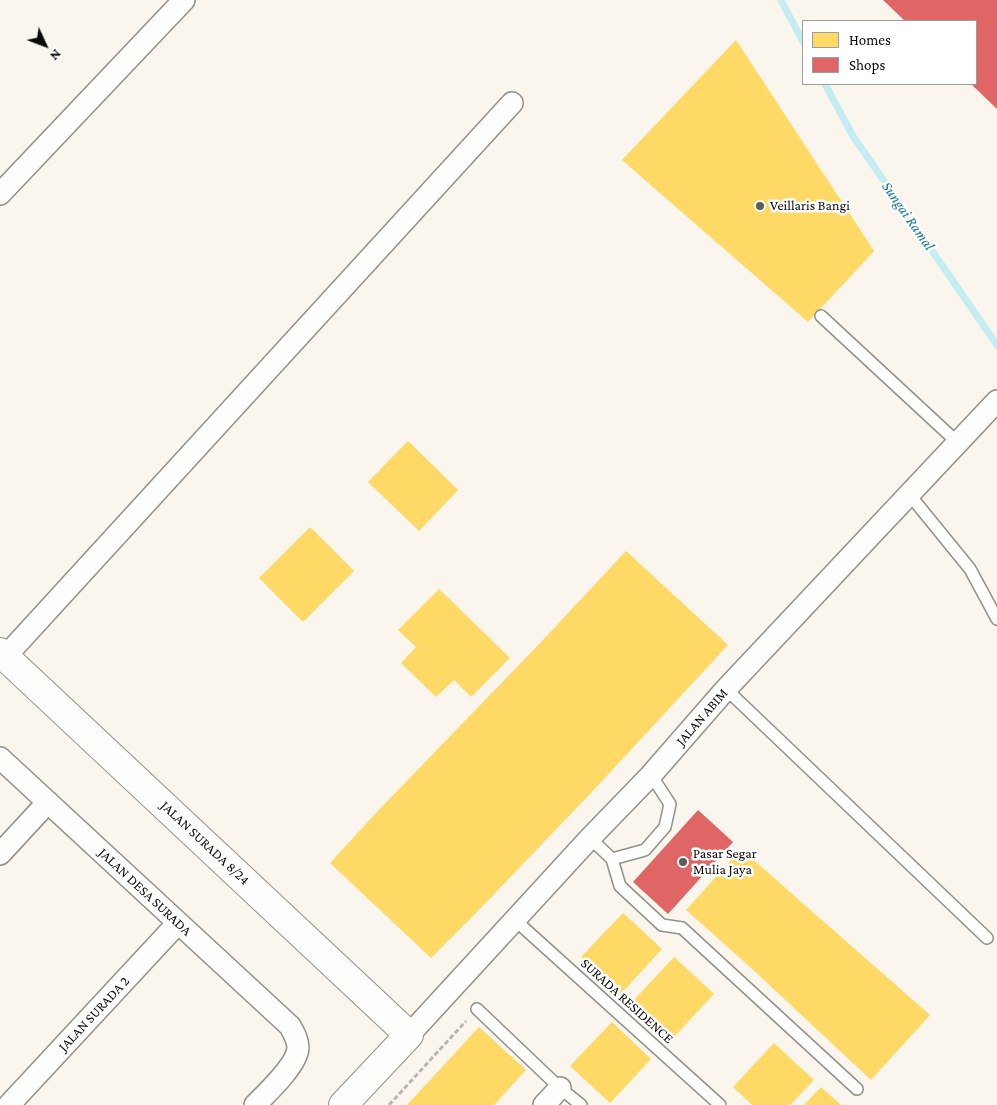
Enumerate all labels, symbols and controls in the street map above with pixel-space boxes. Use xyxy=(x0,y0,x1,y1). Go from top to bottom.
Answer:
north arrow xyxy=(20,20,70,70)
legend xyxy=(802,20,977,85)
text: Homes xyxy=(849,32,891,48)
text: N xyxy=(47,46,65,64)
text: Shops xyxy=(849,57,885,73)
water label: Sungai Ramal xyxy=(878,178,938,254)
place label: Veillaris Bangi xyxy=(770,198,850,214)
marker: Veillaris Bangi xyxy=(754,200,766,212)
street label: JALAN ABIM xyxy=(673,685,731,749)
street label: JALAN SURADA 8/24 xyxy=(157,797,253,889)
street label: JALAN DESA SURADA xyxy=(95,845,195,939)
place label: Pasar Segar Mulia Jaya xyxy=(693,846,757,879)
marker: Pasar Segar Mulia Jaya xyxy=(677,856,689,868)
street label: SURADA RESIDENCE xyxy=(577,955,677,1047)
street label: JALAN SURADA 2 xyxy=(55,973,133,1055)

